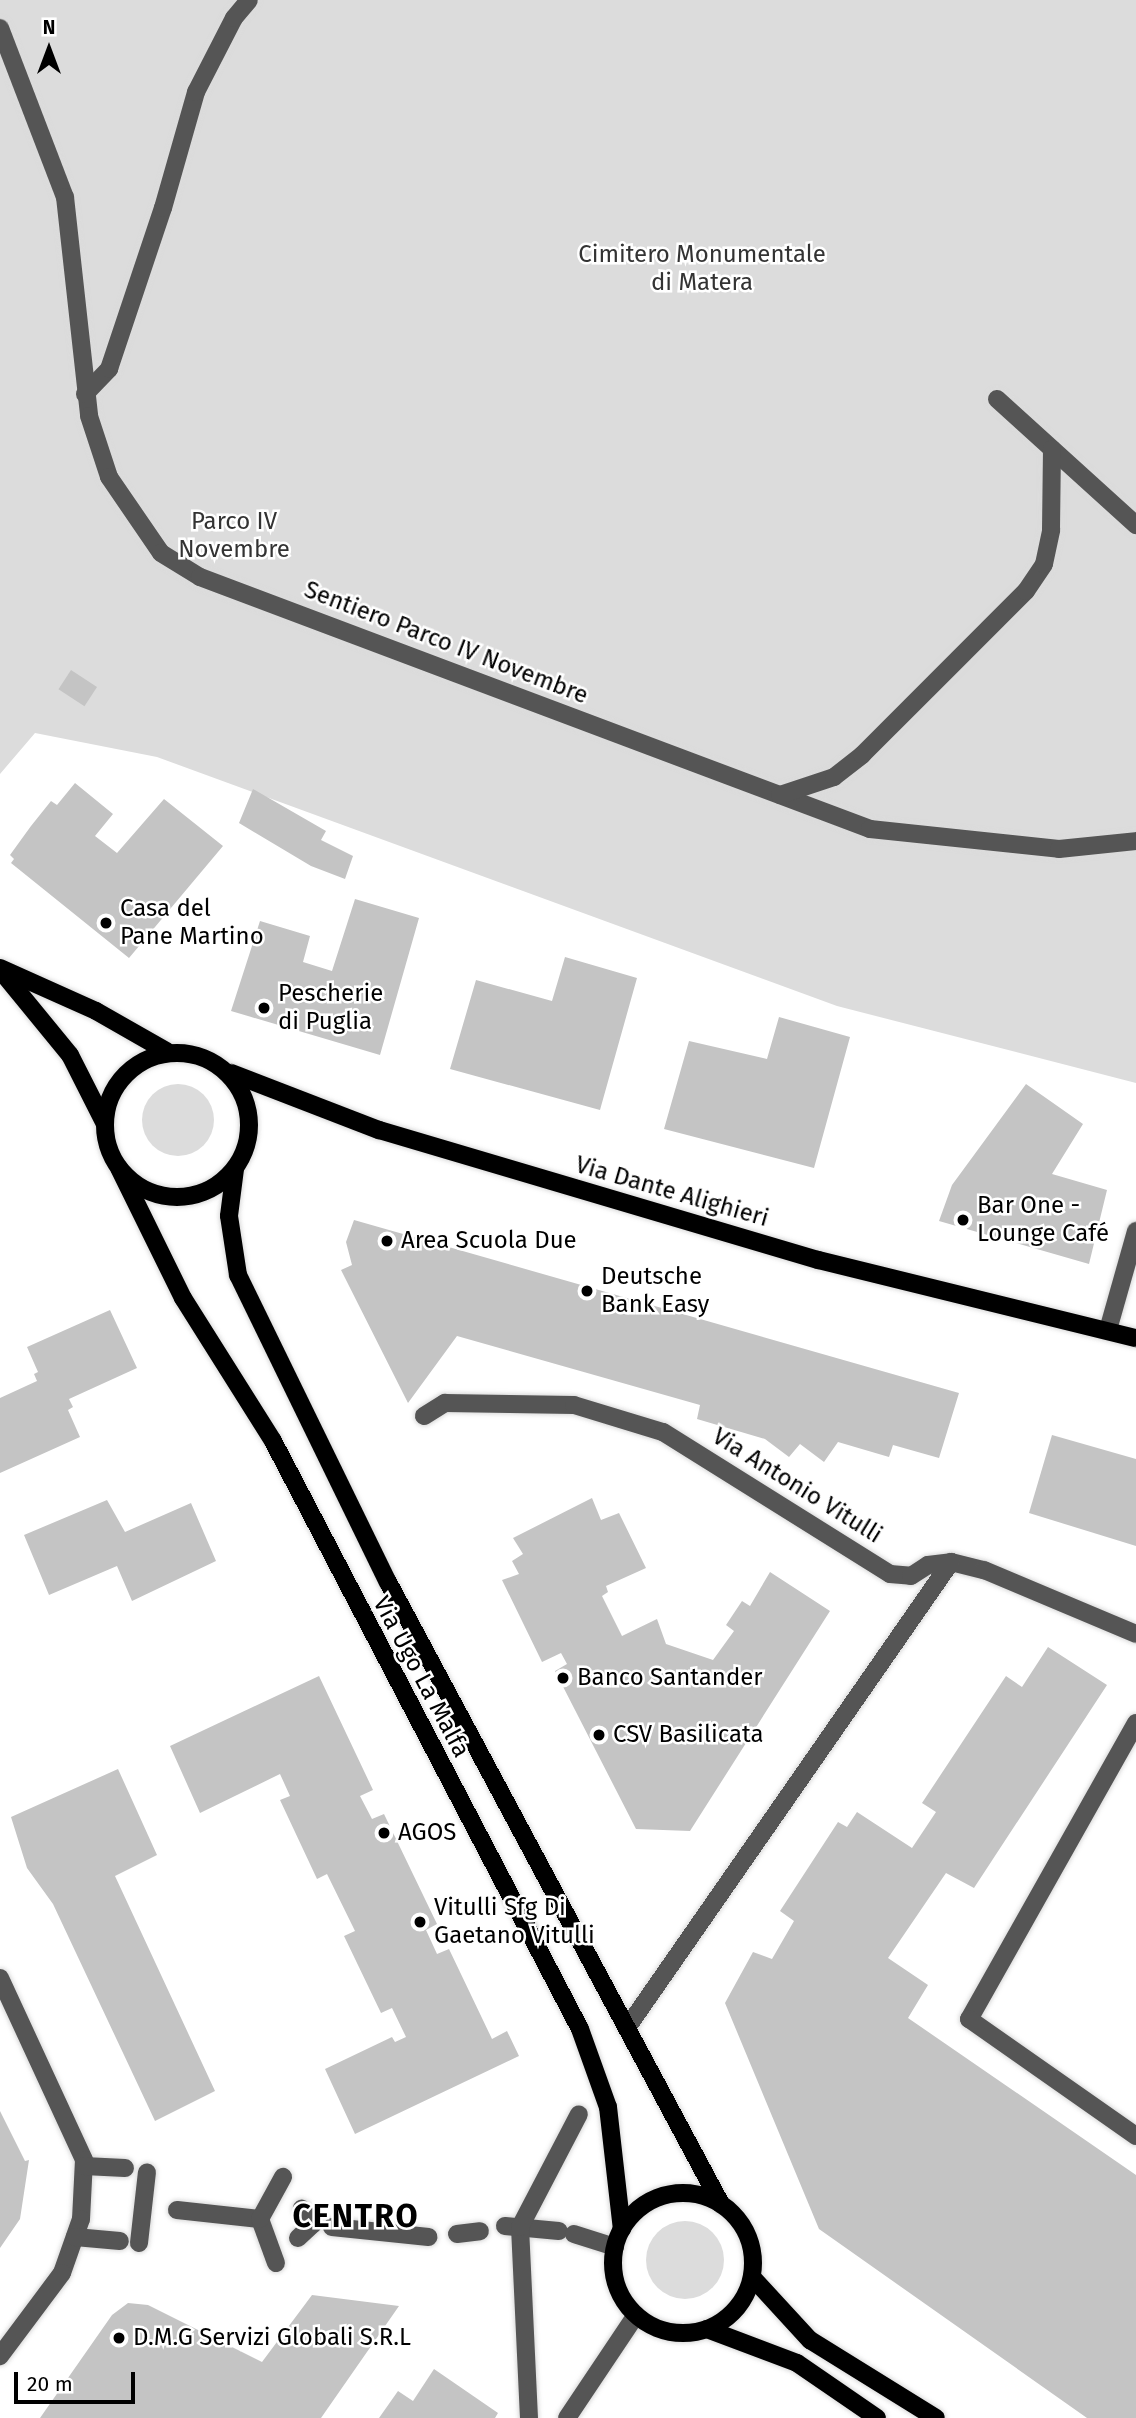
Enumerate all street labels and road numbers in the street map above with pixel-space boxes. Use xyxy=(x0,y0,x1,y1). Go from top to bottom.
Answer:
street label: Sentiero Parco IV Novembre xyxy=(300,576,592,710)
street label: Via Dante Alighieri xyxy=(572,1151,772,1233)
street label: Via Antonio Vitulli xyxy=(707,1422,887,1550)
street label: Via Ugo La Malfa xyxy=(366,1592,476,1762)

